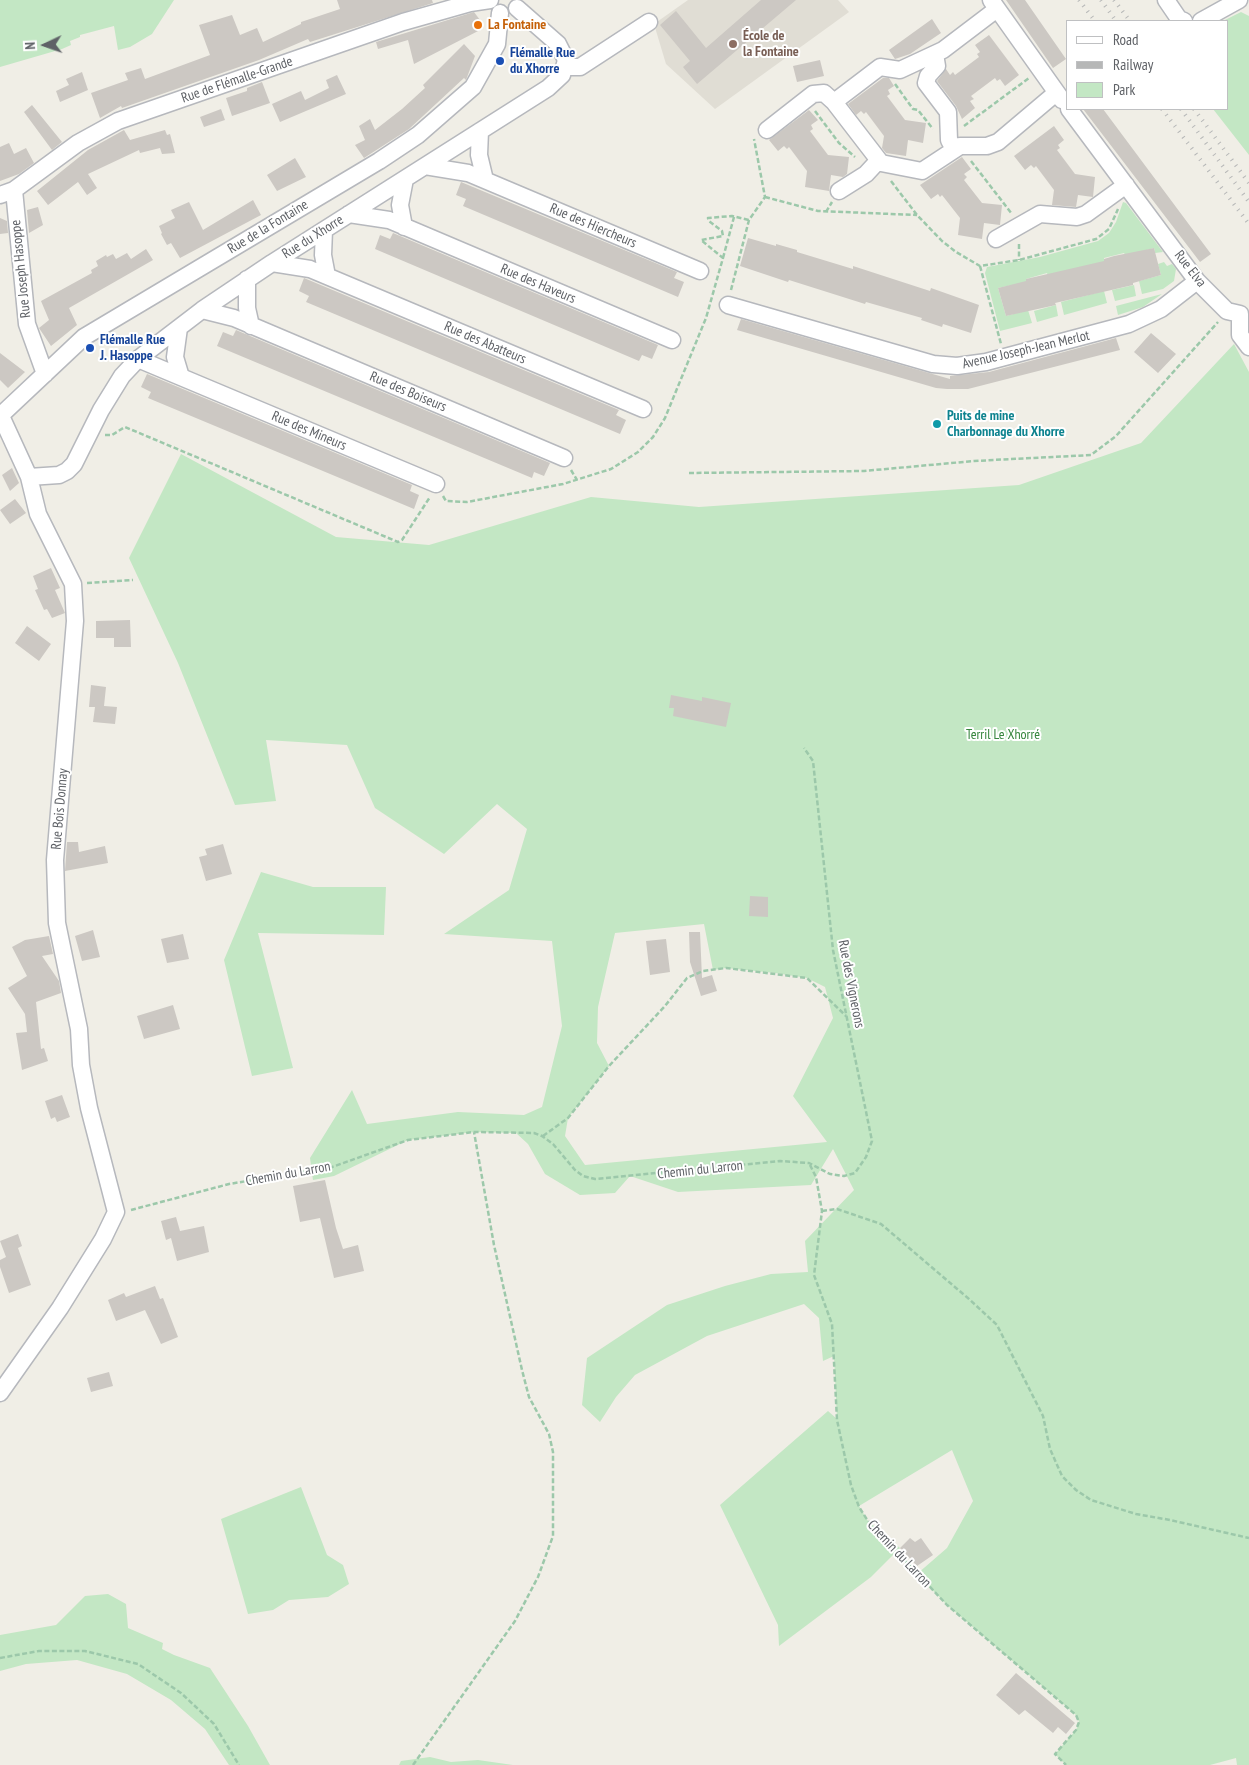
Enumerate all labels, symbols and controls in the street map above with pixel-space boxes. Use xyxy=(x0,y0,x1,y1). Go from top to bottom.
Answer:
place label: La Fontaine xyxy=(488,17,546,33)
marker: La Fontaine xyxy=(472,19,484,31)
north arrow xyxy=(20,20,70,70)
legend xyxy=(1066,20,1229,110)
place label: École de la Fontaine xyxy=(743,28,799,60)
text: Road xyxy=(1113,30,1139,49)
marker: École de la Fontaine xyxy=(727,38,739,50)
text: N xyxy=(21,42,39,50)
place label: Flémalle Rue du Xhorre xyxy=(510,45,575,78)
street label: Rue de Flémalle-Grande xyxy=(179,53,295,107)
marker: Flémalle Rue du Xhorre xyxy=(494,55,506,67)
text: Railway xyxy=(1113,55,1153,74)
text: Park xyxy=(1113,80,1135,99)
street label: Rue de la Fontaine xyxy=(225,196,311,258)
street label: Rue des Hiercheurs xyxy=(547,200,639,252)
street label: Rue du Xhorre xyxy=(279,212,347,262)
street label: Rue Joseph Hasoppe xyxy=(7,219,35,319)
street label: Rue Elva xyxy=(1170,247,1210,291)
street label: Rue des Haveurs xyxy=(498,261,578,307)
street label: Rue des Abatteurs xyxy=(441,318,529,368)
street label: Avenue Joseph-Jean Merlot xyxy=(961,327,1091,373)
place label: Flémalle Rue J. Hasoppe xyxy=(100,332,165,364)
marker: Flémalle Rue J. Hasoppe xyxy=(84,342,96,354)
street label: Rue des Boiseurs xyxy=(367,368,449,416)
street label: Rue des Mineurs xyxy=(269,408,349,454)
place label: Puits de mine Charbonnage du Xhorre xyxy=(947,408,1065,441)
marker: Puits de mine Charbonnage du Xhorre xyxy=(931,418,943,430)
park label: Terril Le Xhorré xyxy=(966,727,1040,743)
street label: Rue Bois Donnay xyxy=(48,768,72,850)
street label: Rue des Vignerons xyxy=(834,939,868,1029)
street label: Chemin du Larron xyxy=(656,1157,744,1183)
street label: Chemin du Larron xyxy=(244,1158,332,1190)
street label: Chemin du Larron xyxy=(864,1517,934,1591)

